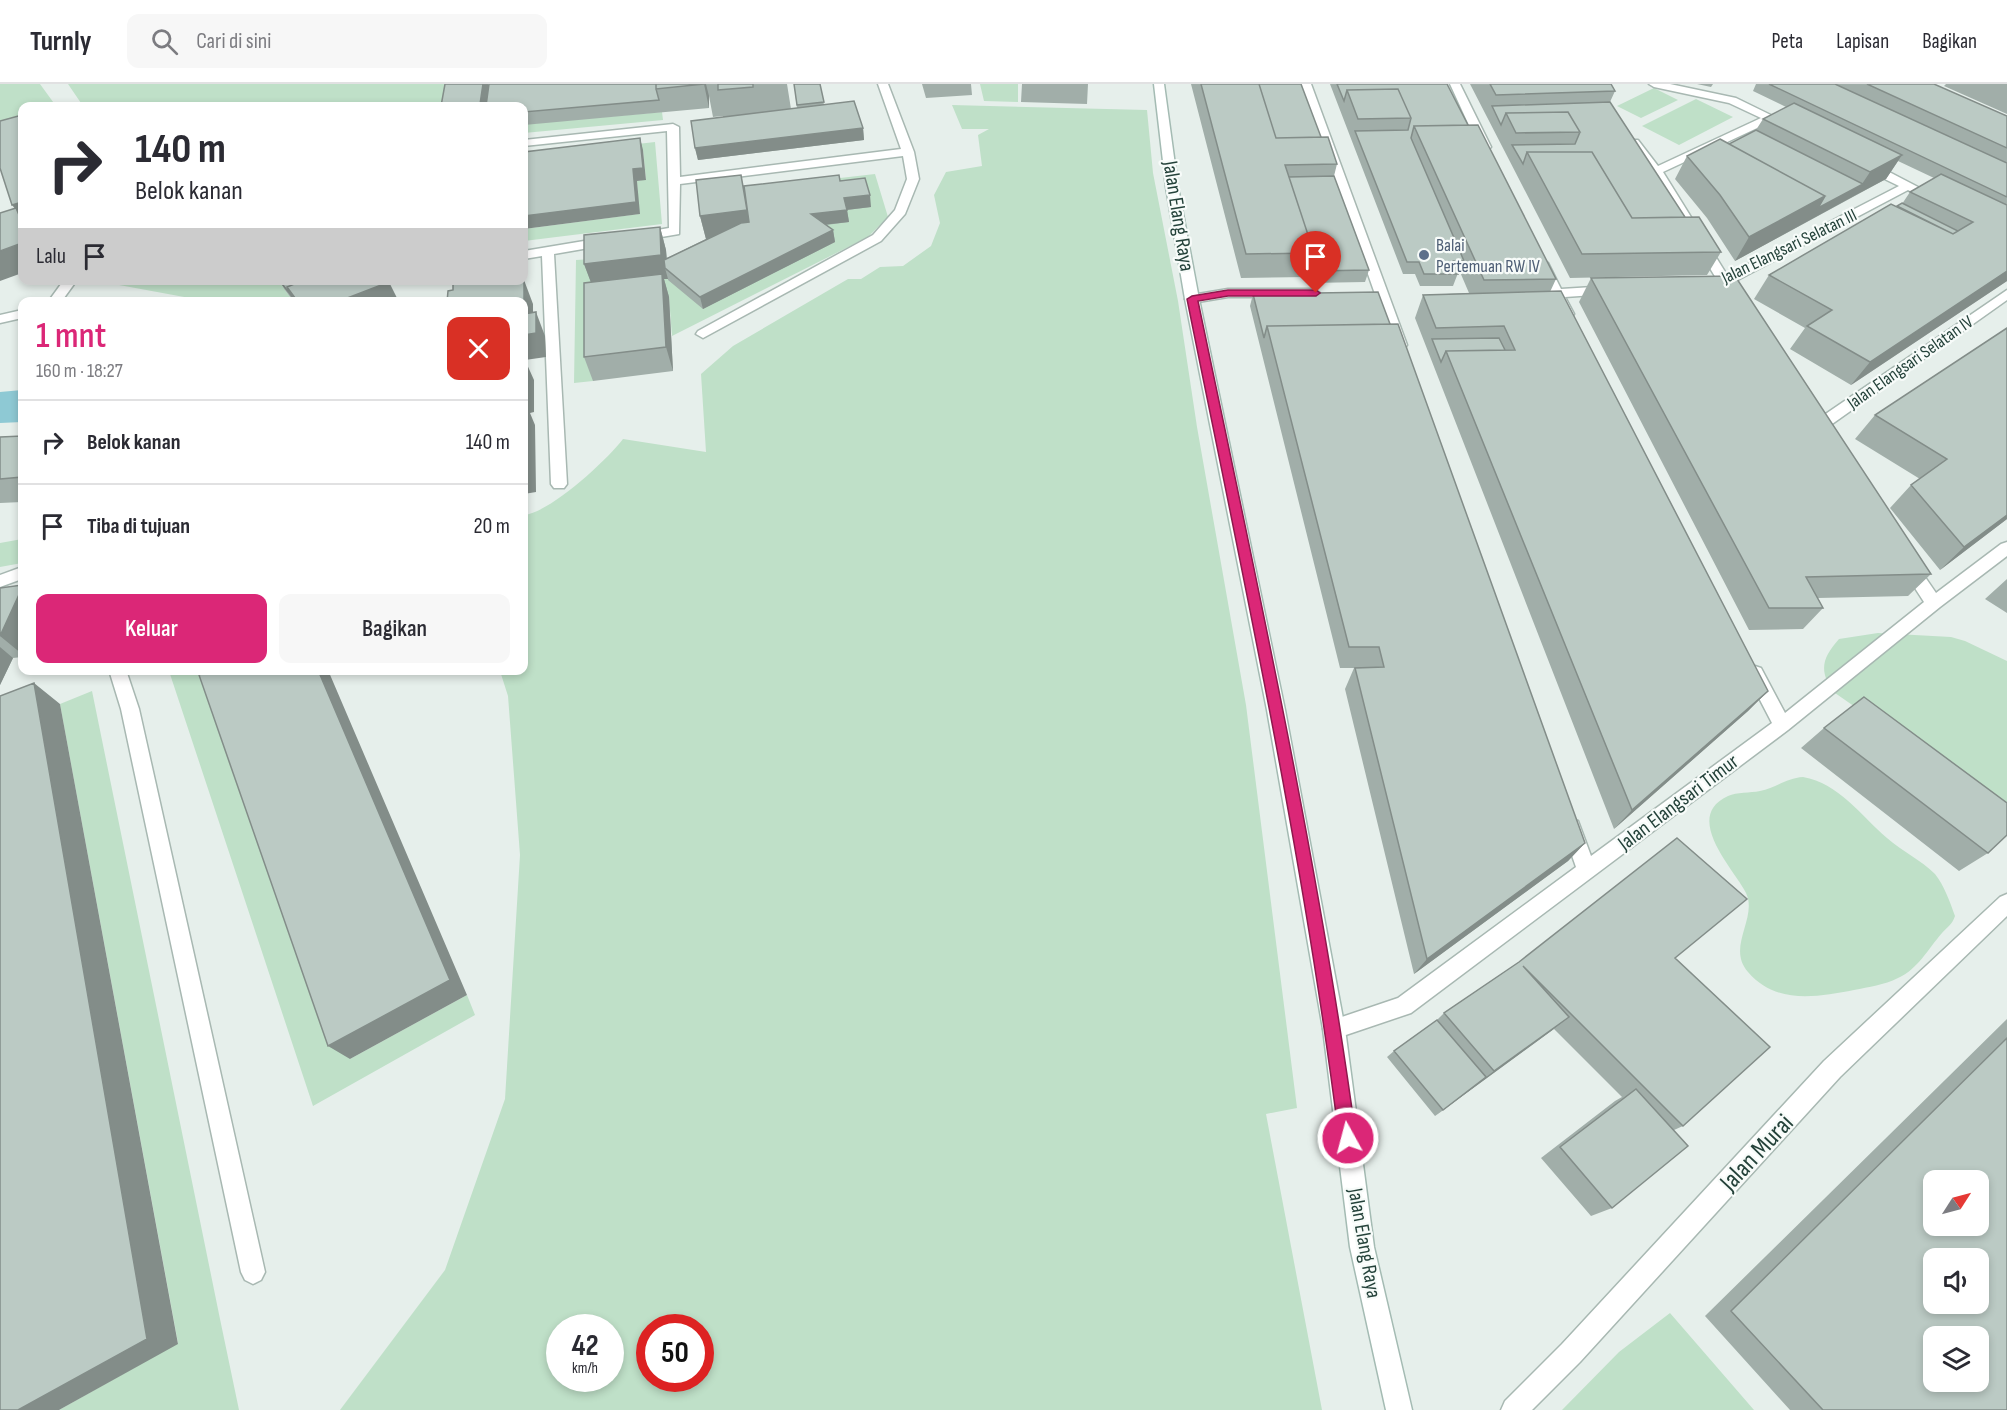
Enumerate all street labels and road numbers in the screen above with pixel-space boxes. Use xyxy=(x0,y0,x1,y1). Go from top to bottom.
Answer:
street label: Jalan Elang Raya xyxy=(1157,158,1200,273)
street label: Jalan Elangsari Selatan III xyxy=(1717,205,1860,289)
street label: Jalan Elangsari Selatan IV xyxy=(1843,311,1977,414)
street label: Jalan Elangsari Timur xyxy=(1612,749,1743,856)
street label: Jalan Murai xyxy=(1713,1108,1800,1199)
street label: Jalan Elang Raya xyxy=(1342,1185,1386,1300)

